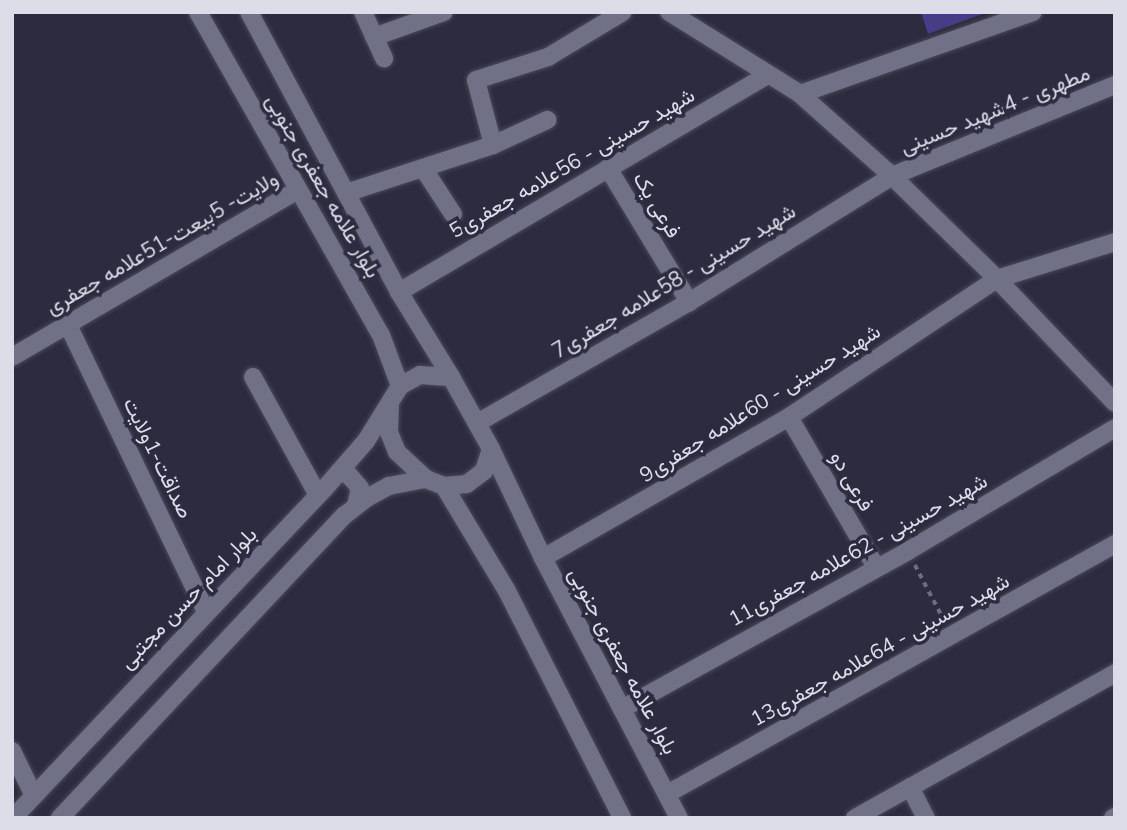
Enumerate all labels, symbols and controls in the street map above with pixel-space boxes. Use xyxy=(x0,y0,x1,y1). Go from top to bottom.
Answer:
street label: مطهری - 4شهید حسینی xyxy=(896,60,1094,160)
street label: 5شهید حسینی - 56علامه جعفری xyxy=(445,82,699,244)
street label: بلوار علامه جعفری جنوبی xyxy=(260,90,386,282)
street label: ولایت- 5بیعت-51علامه جعفری xyxy=(41,166,283,320)
street label: فرعی یک xyxy=(628,167,686,243)
street label: 7شهید حسینی - 58علامه جعفری xyxy=(548,198,800,364)
street label: 9شهید حسینی - 60علامه جعفری xyxy=(635,318,885,488)
street label: صداقت-1ولایت xyxy=(118,393,198,523)
street label: فرعی دو xyxy=(825,446,879,516)
street label: 11شهید حسینی - 62علامه جعفری xyxy=(724,468,992,632)
street label: بلوار امام حسن مجتبی xyxy=(114,522,262,674)
street label: بلوار علامه جعفری جنوبی xyxy=(563,563,683,759)
street label: 13شهید حسینی - 64علامه جعفری xyxy=(746,568,1014,732)

